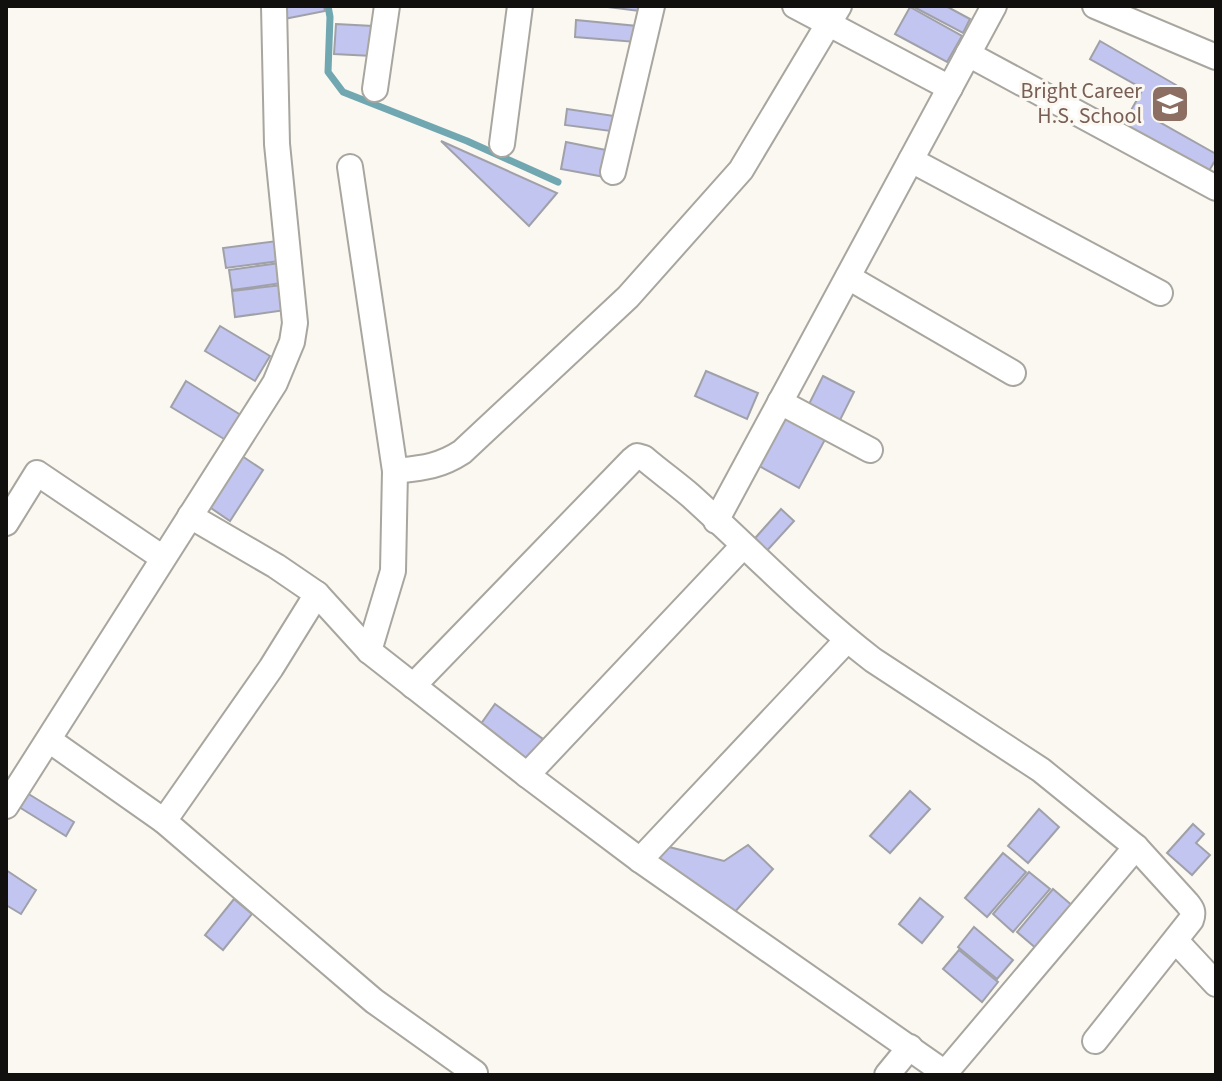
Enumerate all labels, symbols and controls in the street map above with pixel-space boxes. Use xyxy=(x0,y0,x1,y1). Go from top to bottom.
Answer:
place label: Bright Career H.S. School xyxy=(1021,75,1142,132)
school or university icon: Bright Career H.S. School xyxy=(1149,83,1191,125)

